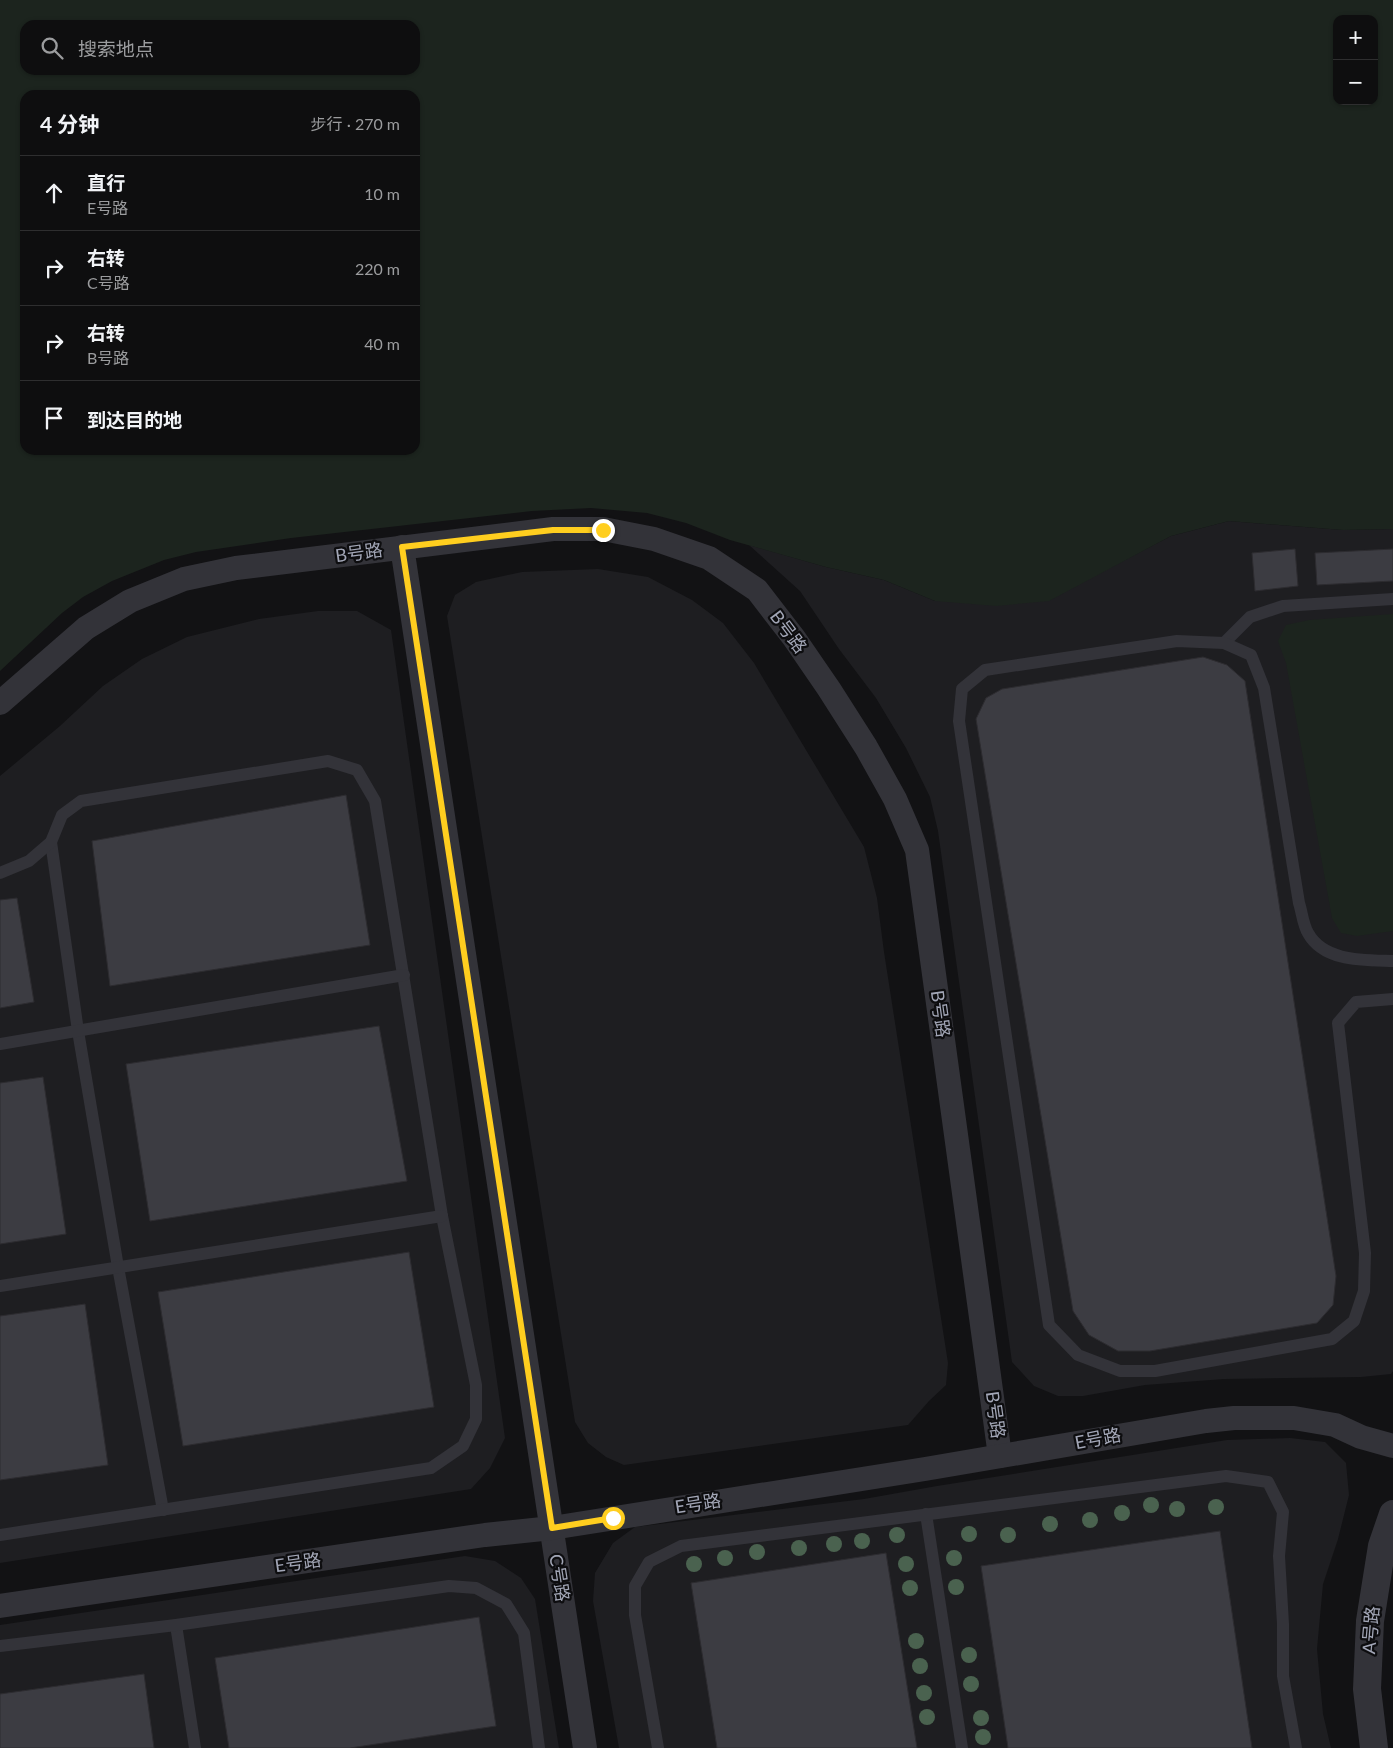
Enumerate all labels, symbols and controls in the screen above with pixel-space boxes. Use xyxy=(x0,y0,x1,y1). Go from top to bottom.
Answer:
map controls xyxy=(1333,15,1378,105)
button: + xyxy=(1333,15,1378,60)
search box xyxy=(20,20,420,75)
icon: search xyxy=(38,34,66,62)
text: 搜索地点 xyxy=(78,37,154,60)
button: − xyxy=(1333,60,1378,105)
text: 4 分钟 xyxy=(40,111,99,136)
text: 步行 · 270 m xyxy=(311,114,400,133)
text: 直行 xyxy=(87,171,125,194)
icon: ahead xyxy=(40,179,68,207)
text: 10 m xyxy=(364,184,400,203)
text: E号路 xyxy=(87,198,128,217)
text: 右转 xyxy=(87,246,125,269)
icon: right xyxy=(40,254,68,282)
text: 220 m xyxy=(355,259,400,278)
text: C号路 xyxy=(87,273,130,292)
text: 右转 xyxy=(87,321,125,344)
icon: right xyxy=(40,329,68,357)
text: 40 m xyxy=(364,334,400,353)
text: B号路 xyxy=(87,348,129,367)
icon: arrive xyxy=(40,404,68,432)
text: 到达目的地 xyxy=(87,408,182,431)
route end xyxy=(592,519,615,542)
street label: B号路 xyxy=(334,538,384,566)
street label: B号路 xyxy=(766,606,812,657)
street label: B号路 xyxy=(927,989,955,1039)
street label: B号路 xyxy=(982,1390,1010,1440)
street label: E号路 xyxy=(1073,1423,1123,1453)
street label: E号路 xyxy=(673,1489,722,1518)
route start xyxy=(602,1507,625,1530)
street label: E号路 xyxy=(273,1548,322,1576)
street label: C号路 xyxy=(545,1552,575,1603)
street label: A号路 xyxy=(1357,1605,1383,1655)

